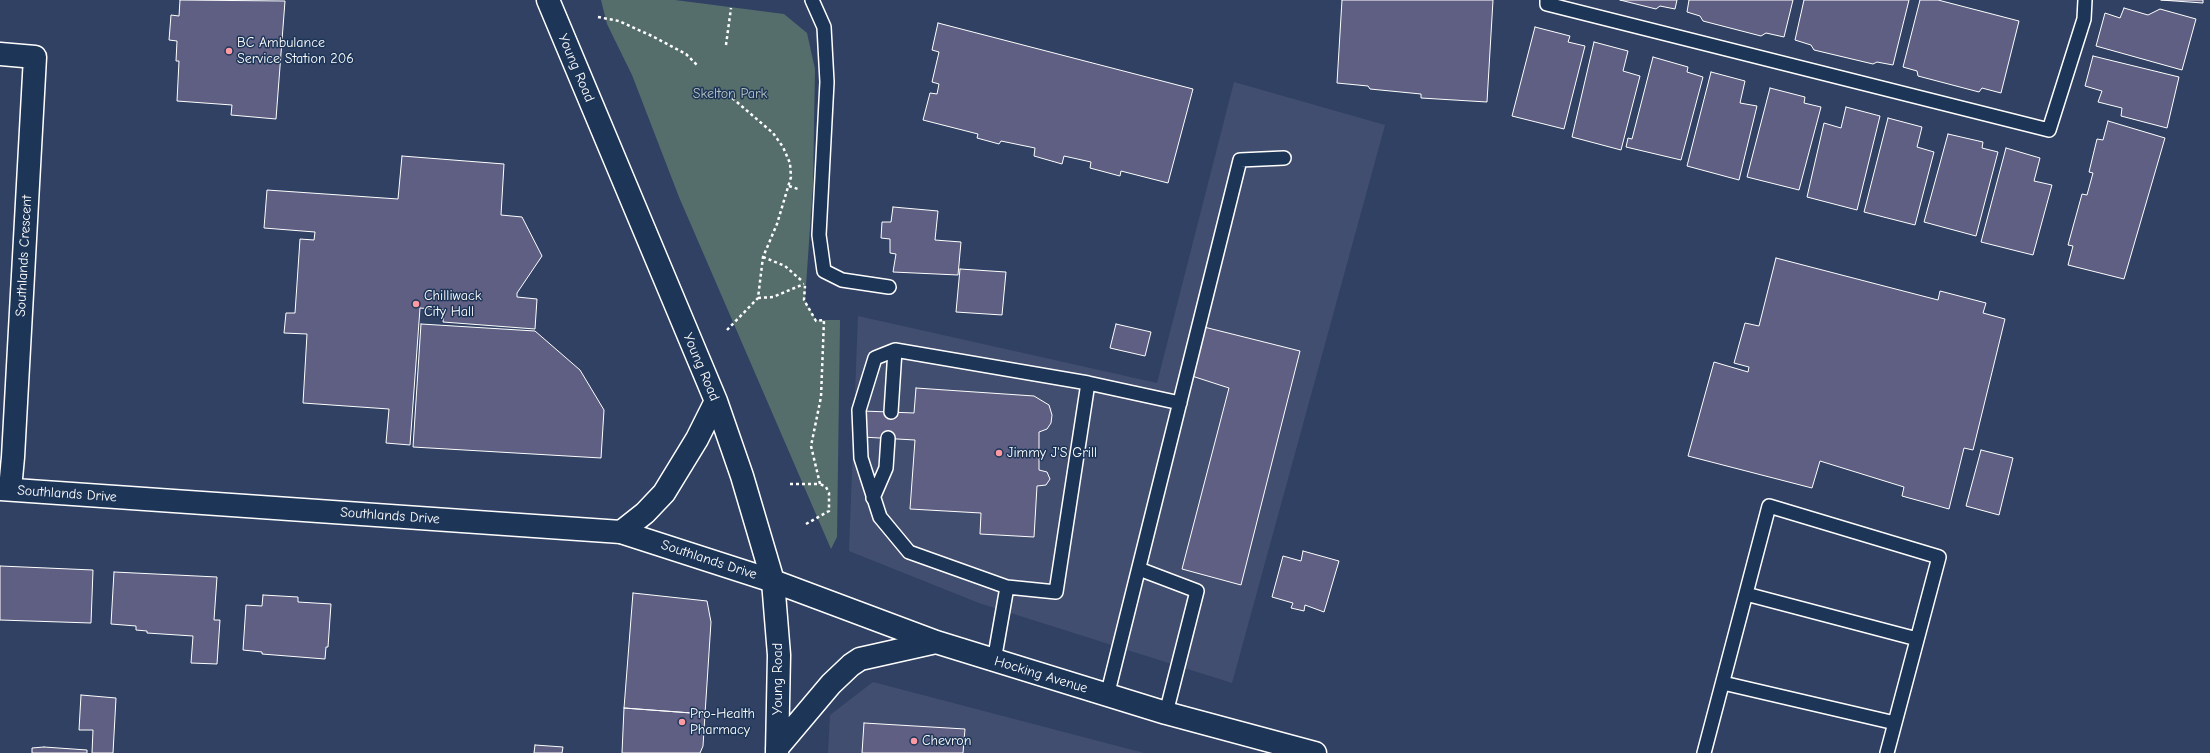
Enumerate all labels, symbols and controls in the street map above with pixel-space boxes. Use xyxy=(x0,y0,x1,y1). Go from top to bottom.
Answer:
street label: Young Road xyxy=(554,32,598,104)
place label: BC Ambulance Service Station 206 xyxy=(237,35,354,68)
marker: BC Ambulance Service Station 206 xyxy=(224,46,234,56)
park label: Skelton Park xyxy=(693,86,767,102)
street label: Southlands Crescent xyxy=(12,195,36,317)
place label: Chilliwack City Hall xyxy=(424,288,481,320)
marker: Chilliwack City Hall xyxy=(411,299,421,309)
street label: Young Road xyxy=(679,331,723,403)
place label: Jimmy J'S Grill xyxy=(1007,445,1097,461)
marker: Jimmy J'S Grill xyxy=(994,448,1004,458)
street label: Southlands Drive xyxy=(17,482,117,506)
street label: Southlands Drive xyxy=(340,504,440,528)
street label: Southlands Drive xyxy=(659,537,759,583)
street label: Young Road xyxy=(770,643,786,715)
street label: Hocking Avenue xyxy=(992,653,1090,697)
place label: Pro-Health Pharmacy xyxy=(690,706,755,738)
marker: Pro-Health Pharmacy xyxy=(677,717,687,727)
place label: Chevron xyxy=(922,733,971,749)
marker: Chevron xyxy=(909,736,919,746)

